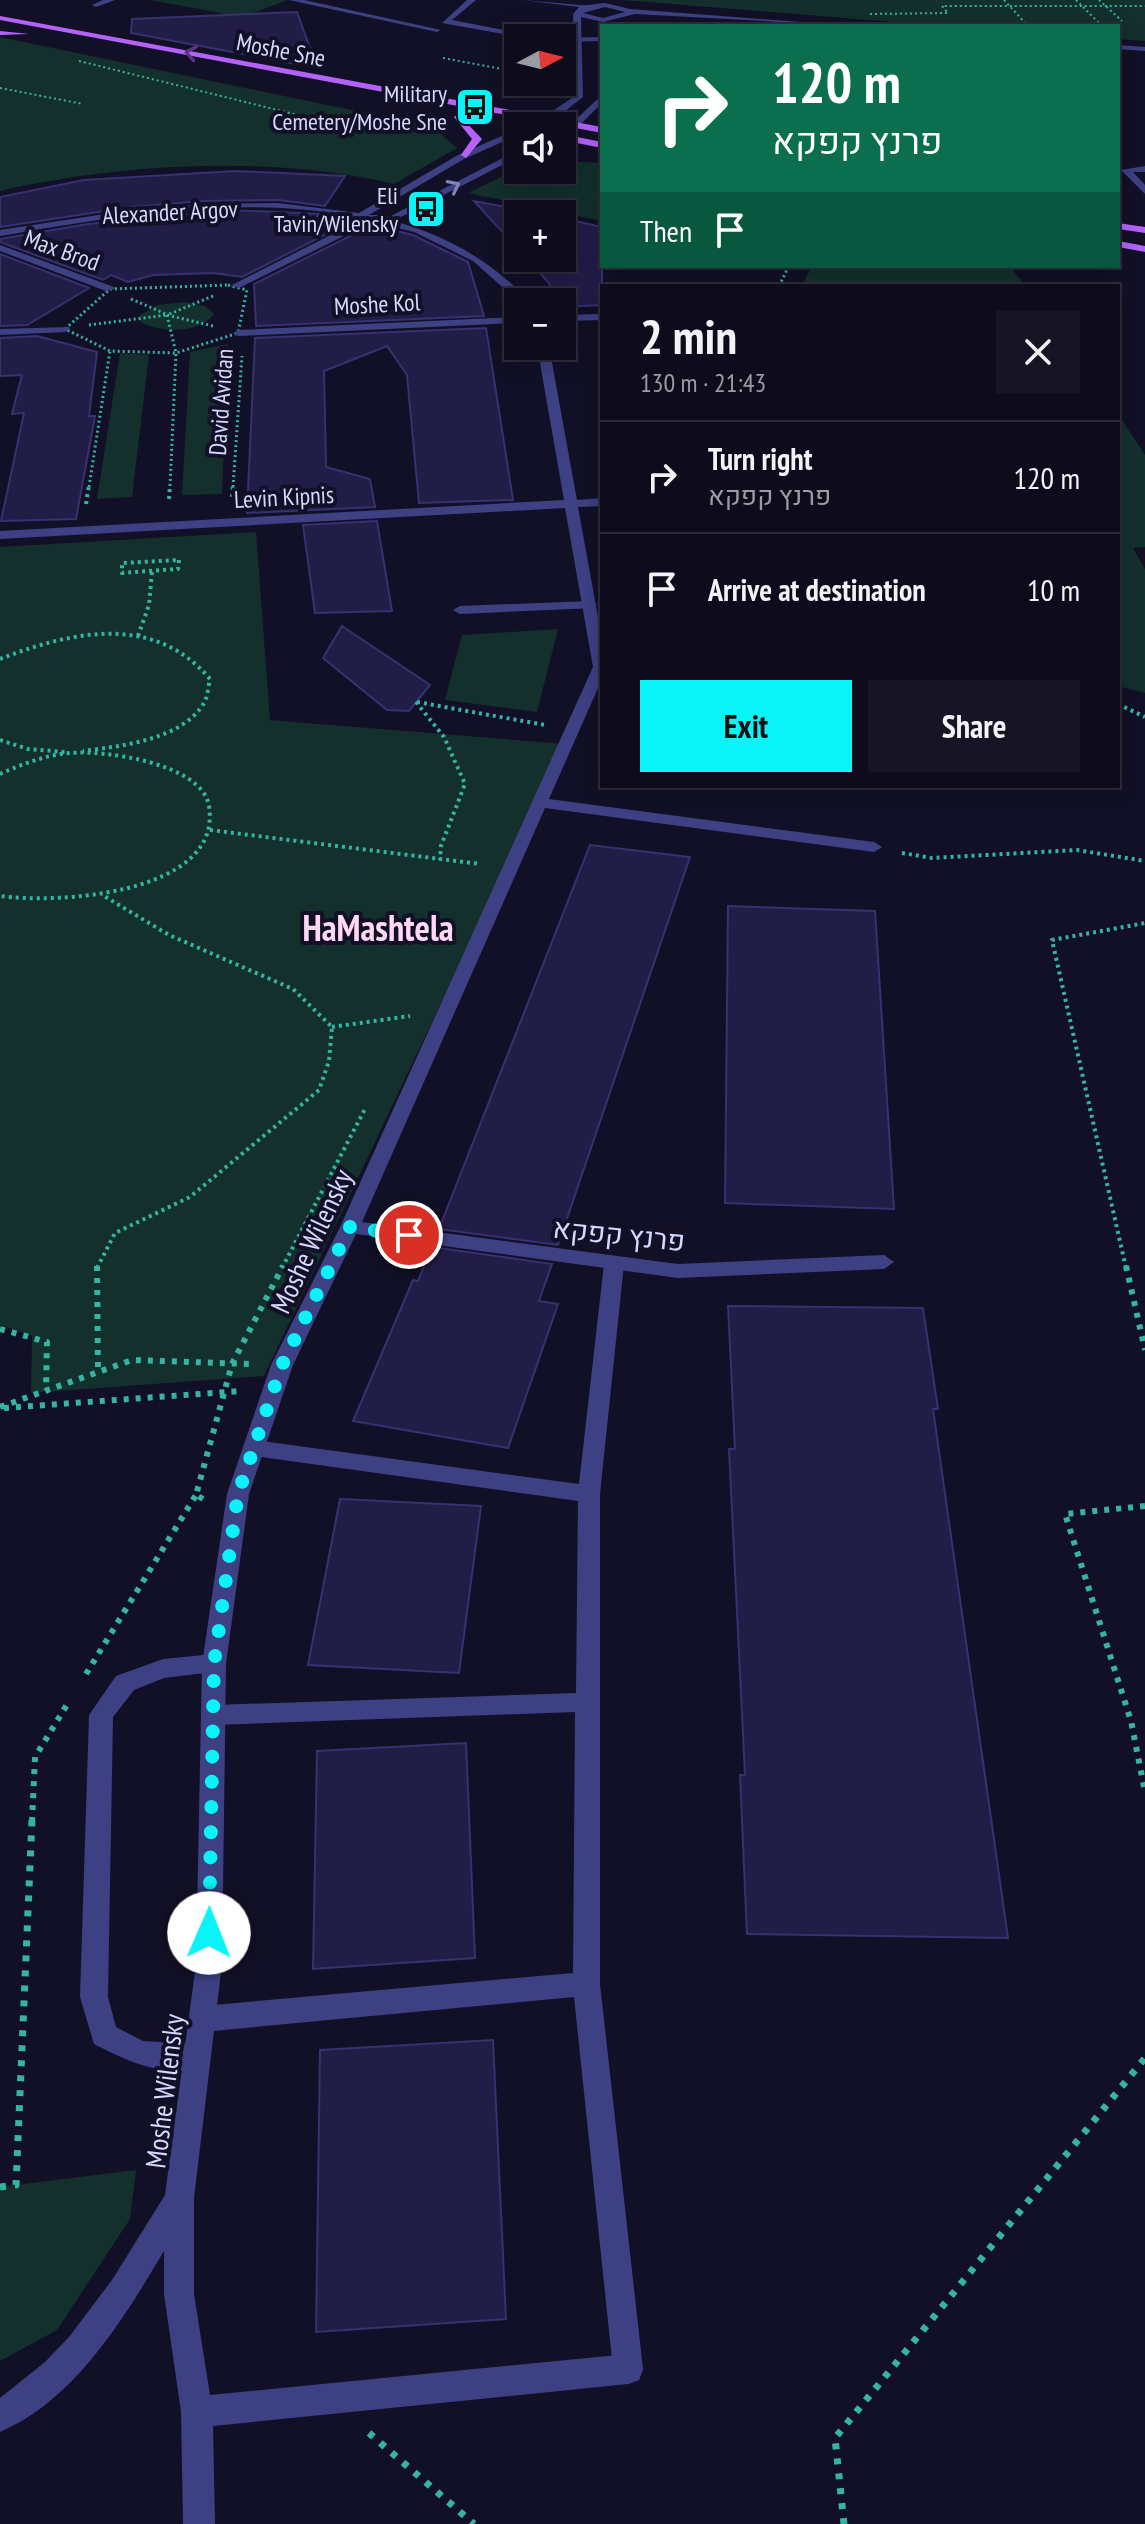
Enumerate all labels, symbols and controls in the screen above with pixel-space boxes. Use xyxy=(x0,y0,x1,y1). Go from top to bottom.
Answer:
north arrow xyxy=(504,24,576,96)
map controls xyxy=(504,24,576,360)
street label: Moshe Sne xyxy=(234,26,328,74)
one-way arrow xyxy=(184,46,197,63)
text: 120 m xyxy=(772,46,901,118)
icon: right xyxy=(640,56,744,160)
place label: Military Cemetery/Moshe Sne xyxy=(272,78,447,137)
bus stop icon: Military Cemetery/Moshe Sne xyxy=(454,86,496,128)
button: sound xyxy=(504,112,576,184)
text: פרנץ קפקא xyxy=(772,117,943,164)
place label: Eli Tavin/Wilensky xyxy=(274,180,398,239)
one-way arrow xyxy=(445,181,460,196)
bus stop icon: Eli Tavin/Wilensky xyxy=(405,188,447,230)
street label: Alexander Argov xyxy=(102,193,239,231)
button: + xyxy=(504,200,576,272)
icon: arrive xyxy=(708,208,752,252)
text: Then xyxy=(640,211,692,250)
street label: Max Brod xyxy=(20,222,104,278)
street label: Moshe Kol xyxy=(333,286,421,322)
button: − xyxy=(504,288,576,360)
text: 2 min xyxy=(640,305,737,367)
button: close xyxy=(996,310,1080,394)
street label: David Avidan xyxy=(202,347,240,457)
text: 130 m · 21:43 xyxy=(640,366,766,399)
text: Turn right xyxy=(708,439,812,478)
icon: right xyxy=(640,455,684,499)
text: 120 m xyxy=(1014,458,1080,497)
street label: Levin Kipnis xyxy=(233,479,335,515)
text: פרנץ קפקא xyxy=(708,479,831,512)
icon: arrive xyxy=(640,567,684,611)
text: Arrive at destination xyxy=(708,570,926,609)
text: 10 m xyxy=(1027,570,1080,609)
button: Exit xyxy=(640,680,852,772)
button: Share xyxy=(868,680,1080,772)
district label: HaMashtela xyxy=(302,904,454,951)
street label: Moshe Wilensky xyxy=(262,1163,361,1319)
pin xyxy=(375,1201,443,1269)
street label: פרנץ קפקא xyxy=(551,1209,687,1259)
icon: arrive xyxy=(387,1213,431,1257)
position arrow xyxy=(167,1891,251,1975)
street label: Moshe Wilensky xyxy=(136,2011,192,2170)

